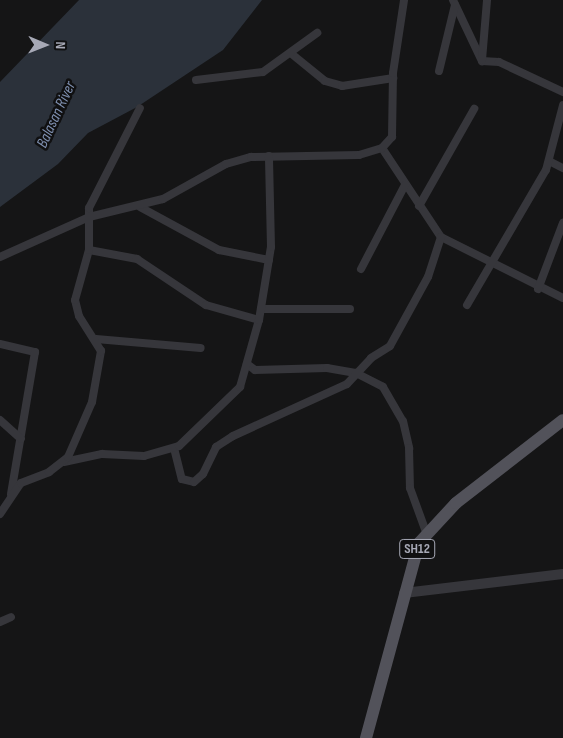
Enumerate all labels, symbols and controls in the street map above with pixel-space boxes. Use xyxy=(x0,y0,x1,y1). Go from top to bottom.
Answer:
north arrow xyxy=(20,20,70,70)
text: N xyxy=(52,41,69,49)
water label: Balasan River xyxy=(33,79,81,151)
road number: SH12 xyxy=(398,538,436,560)

